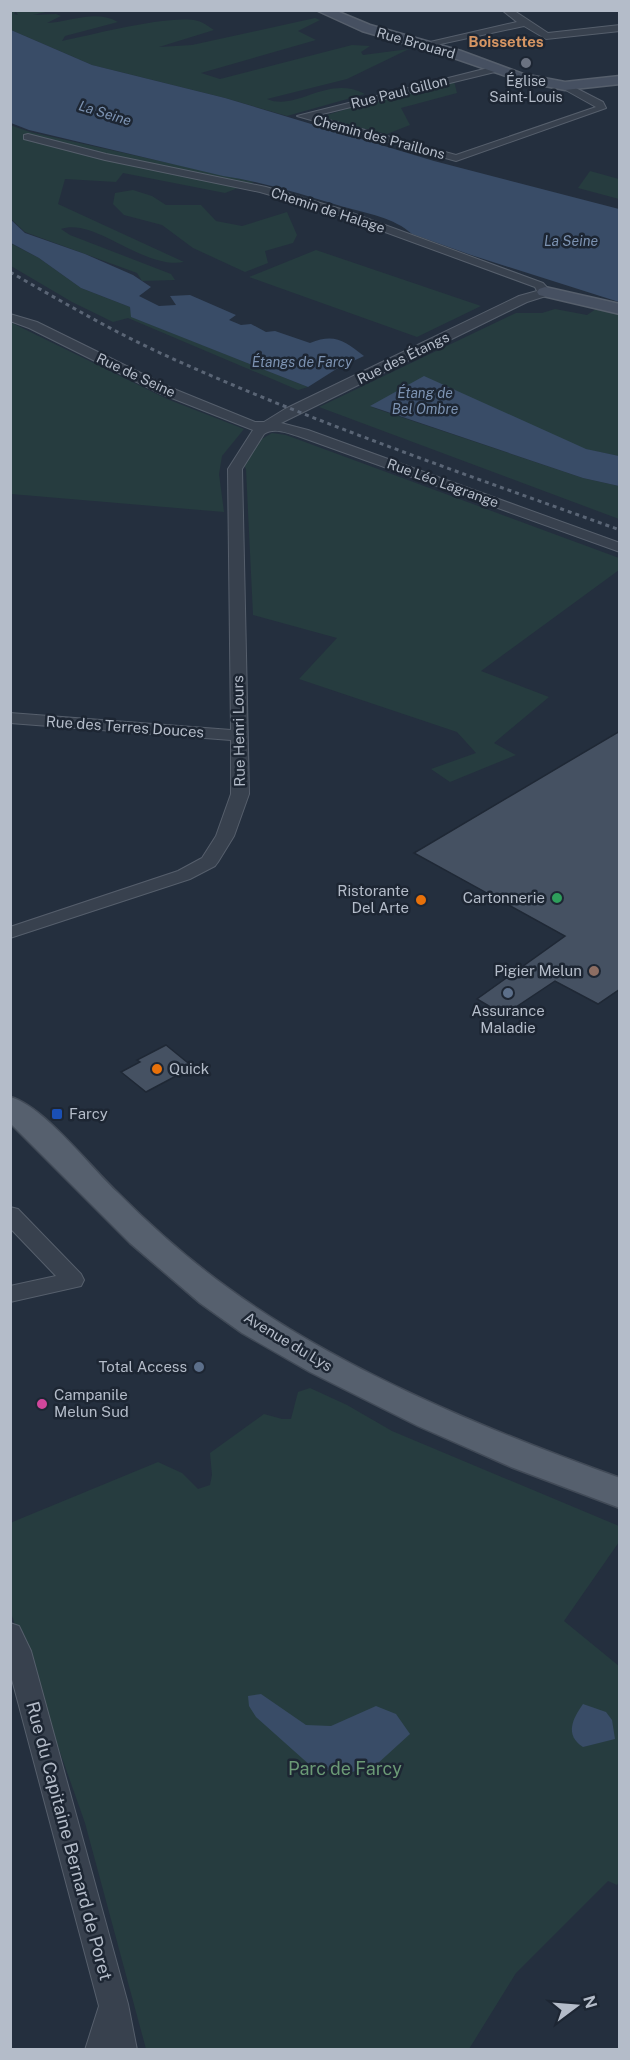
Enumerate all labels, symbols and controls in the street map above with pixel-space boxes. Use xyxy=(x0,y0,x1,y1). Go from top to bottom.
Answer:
street label: Rue Brouard xyxy=(375,24,457,62)
district label: Boissettes xyxy=(468,33,544,50)
marker: Église Saint-Louis xyxy=(519,56,533,70)
street label: Rue Paul Gillon xyxy=(349,72,449,112)
place label: Église Saint-Louis xyxy=(489,72,563,105)
water label: La Seine xyxy=(77,97,134,129)
street label: Chemin des Praillons xyxy=(311,112,447,162)
street label: Chemin de Halage xyxy=(269,184,387,236)
water label: La Seine xyxy=(544,233,598,249)
street label: Rue des Étangs xyxy=(354,328,452,387)
street label: Rue de Seine xyxy=(94,350,178,400)
water label: Étangs de Farcy xyxy=(252,353,353,370)
water label: Étang de Bel Ombre xyxy=(392,384,459,417)
street label: Rue Léo Lagrange xyxy=(385,455,501,511)
street label: Rue Henri Lours xyxy=(229,675,248,787)
street label: Rue des Terres Douces xyxy=(45,712,205,741)
place label: Ristorante Del Arte xyxy=(337,882,409,916)
place label: Cartonnerie xyxy=(463,889,545,906)
marker: Cartonnerie xyxy=(550,891,564,905)
marker: Ristorante Del Arte xyxy=(414,893,428,907)
place label: Pigier Melun xyxy=(494,962,582,979)
marker: Pigier Melun xyxy=(587,964,601,978)
marker: Assurance Maladie xyxy=(501,986,515,1000)
place label: Assurance Maladie xyxy=(471,1002,545,1036)
place label: Quick xyxy=(169,1060,209,1077)
marker: Quick xyxy=(150,1062,164,1076)
place label: Farcy xyxy=(69,1105,108,1122)
marker: Farcy xyxy=(50,1107,64,1121)
street label: Avenue du Lys xyxy=(241,1309,335,1375)
place label: Total Access xyxy=(98,1358,187,1375)
marker: Total Access xyxy=(192,1360,206,1374)
place label: Campanile Melun Sud xyxy=(54,1386,129,1420)
marker: Campanile Melun Sud xyxy=(35,1397,49,1411)
street label: Rue du Capitaine Bernard de Poret xyxy=(22,1699,117,1983)
park label: Parc de Farcy xyxy=(288,1758,402,1779)
north arrow xyxy=(546,1976,606,2036)
text: N xyxy=(579,1993,601,2011)

